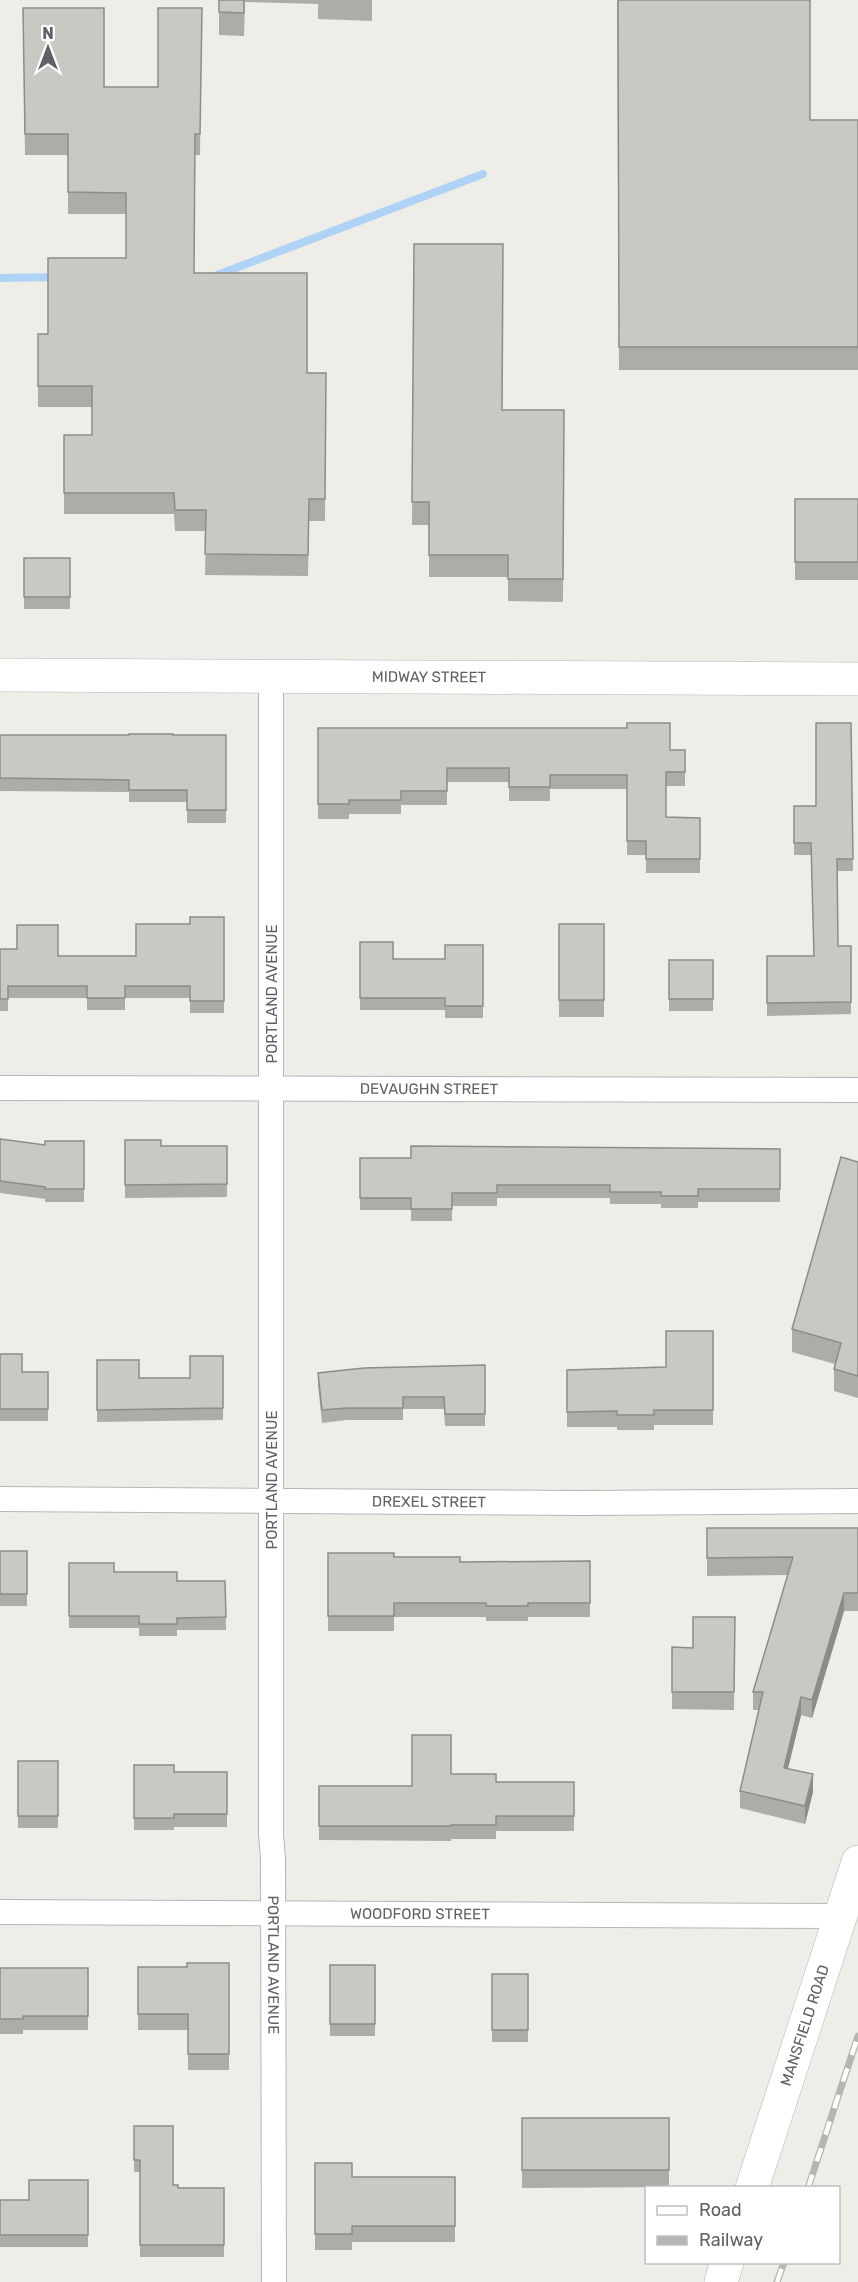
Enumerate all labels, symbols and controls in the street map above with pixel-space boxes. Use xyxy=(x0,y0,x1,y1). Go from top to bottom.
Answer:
north arrow xyxy=(18,18,78,78)
text: N xyxy=(42,24,54,43)
street label: MIDWAY STREET xyxy=(372,668,487,686)
street label: PORTLAND AVENUE xyxy=(263,925,281,1063)
street label: DEVAUGHN STREET xyxy=(360,1080,499,1098)
street label: PORTLAND AVENUE xyxy=(263,1411,281,1549)
street label: DREXEL STREET xyxy=(372,1493,486,1511)
street label: PORTLAND AVENUE xyxy=(264,1895,282,2034)
street label: WOODFORD STREET xyxy=(350,1905,490,1923)
street label: MANSFIELD ROAD xyxy=(777,1962,833,2088)
legend xyxy=(645,2186,840,2264)
text: Road xyxy=(699,2199,742,2221)
text: Railway xyxy=(699,2229,763,2251)

